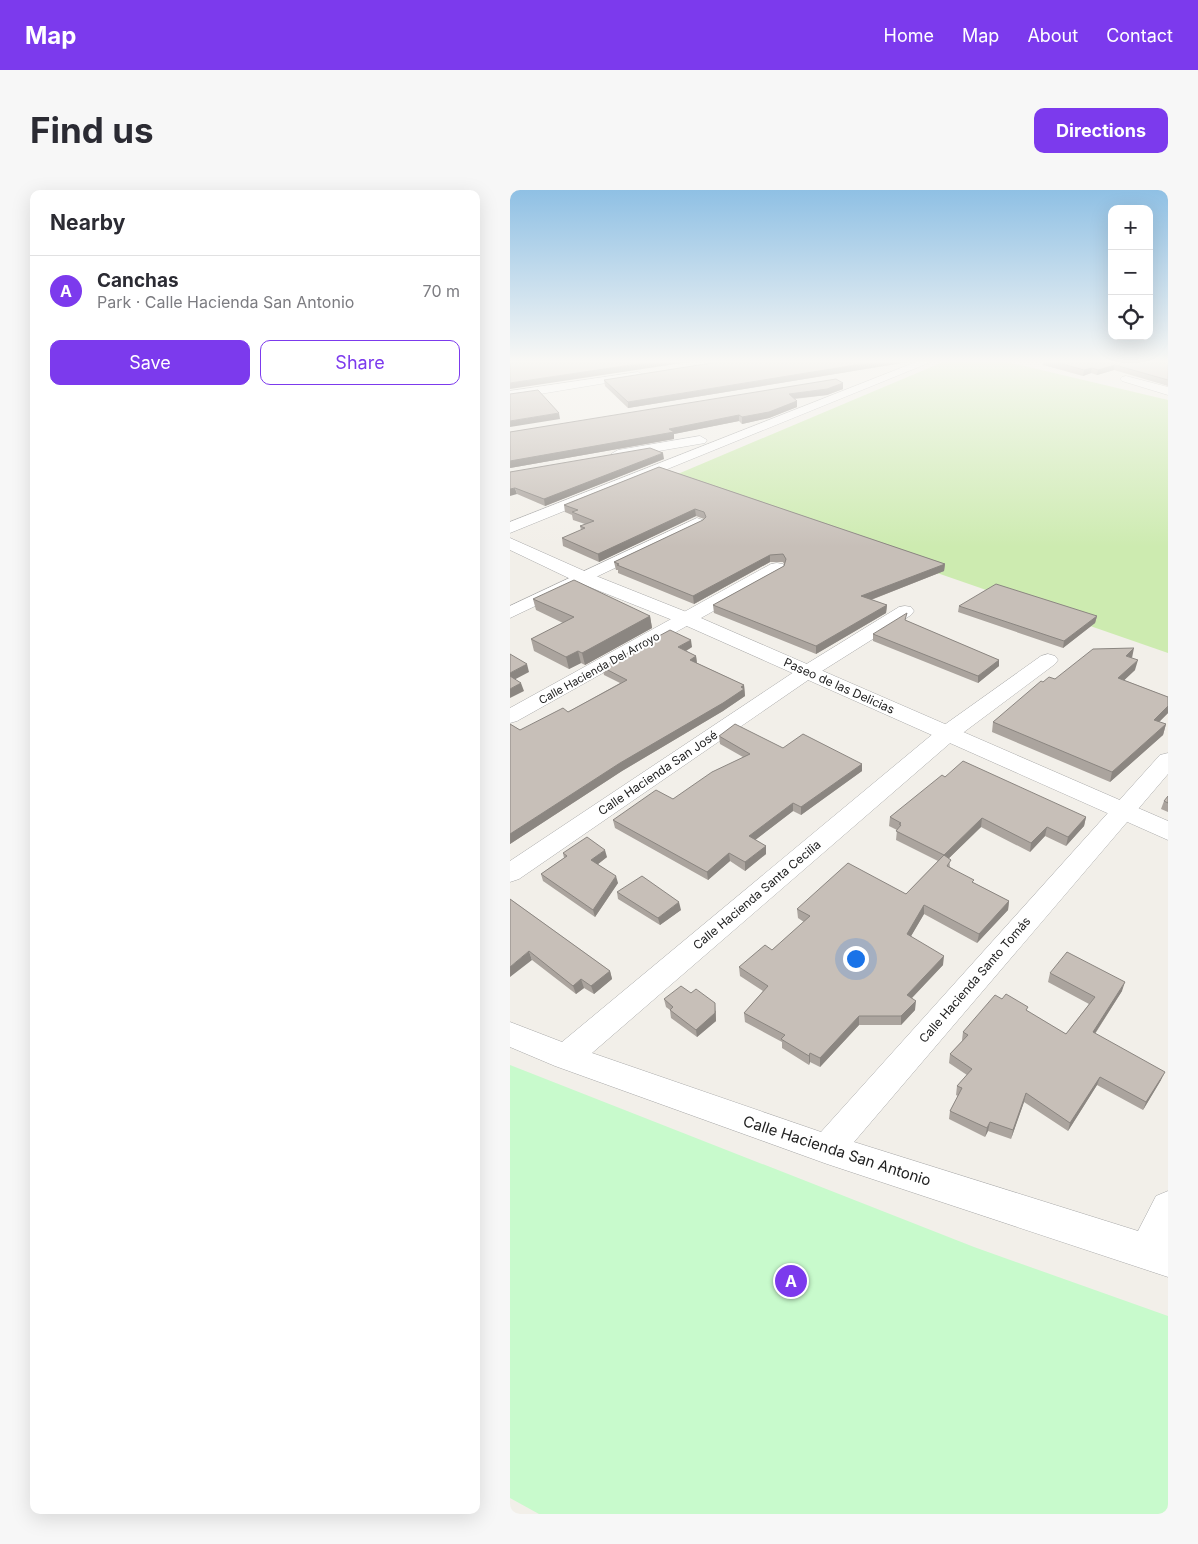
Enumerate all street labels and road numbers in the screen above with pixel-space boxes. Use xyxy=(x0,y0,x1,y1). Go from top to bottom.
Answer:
street label: Calle Hacienda Del Arroyo xyxy=(536,629,662,707)
street label: Paseo de las Delicias xyxy=(781,654,897,717)
street label: Calle Hacienda San José xyxy=(595,727,720,818)
street label: Calle Hacienda Santa Cecilia xyxy=(690,837,824,953)
street label: Calle Hacienda Santo Tomás xyxy=(916,914,1033,1046)
street label: Calle Hacienda San Antonio xyxy=(741,1111,933,1190)

